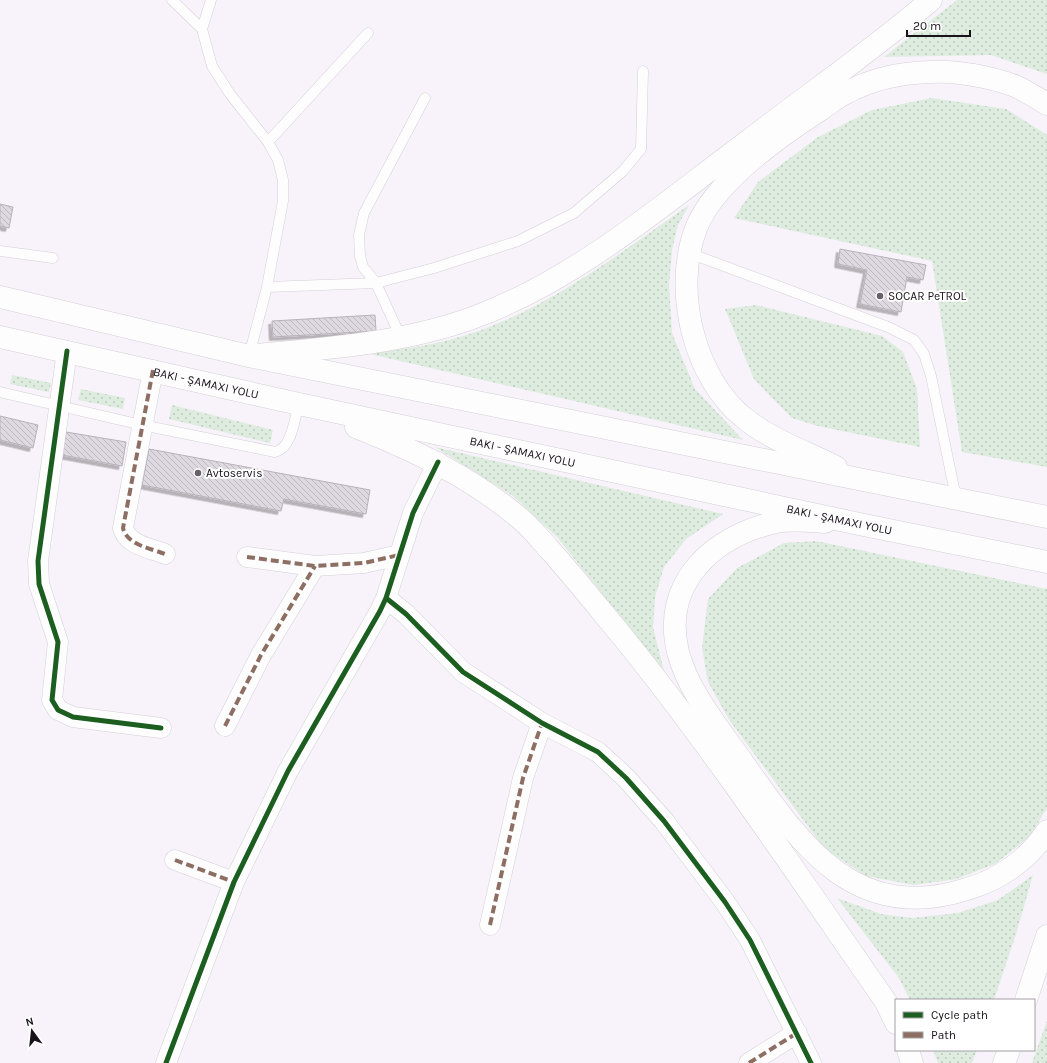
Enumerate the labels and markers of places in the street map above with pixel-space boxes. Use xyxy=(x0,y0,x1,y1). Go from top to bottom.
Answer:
place label: SOCAR PeTROL xyxy=(888,289,967,303)
marker: SOCAR PeTROL xyxy=(875,291,885,301)
place label: Avtoservis xyxy=(206,466,262,480)
marker: Avtoservis xyxy=(193,468,203,478)

